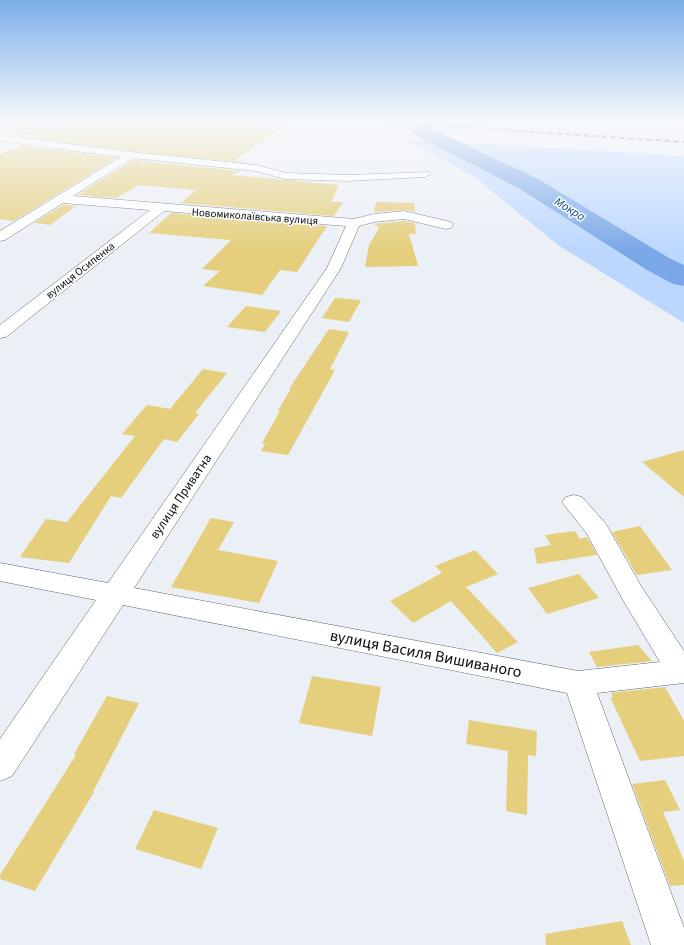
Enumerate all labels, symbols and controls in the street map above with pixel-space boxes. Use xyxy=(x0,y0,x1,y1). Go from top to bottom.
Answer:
water label: Мокра xyxy=(551,193,589,226)
street label: Новомиколаївська вулиця xyxy=(191,205,319,228)
street label: вулиця Осипенка xyxy=(43,239,118,302)
street label: вулиця Приватна xyxy=(146,450,216,543)
street label: вулиця Василя Вишиваного xyxy=(328,625,524,683)

